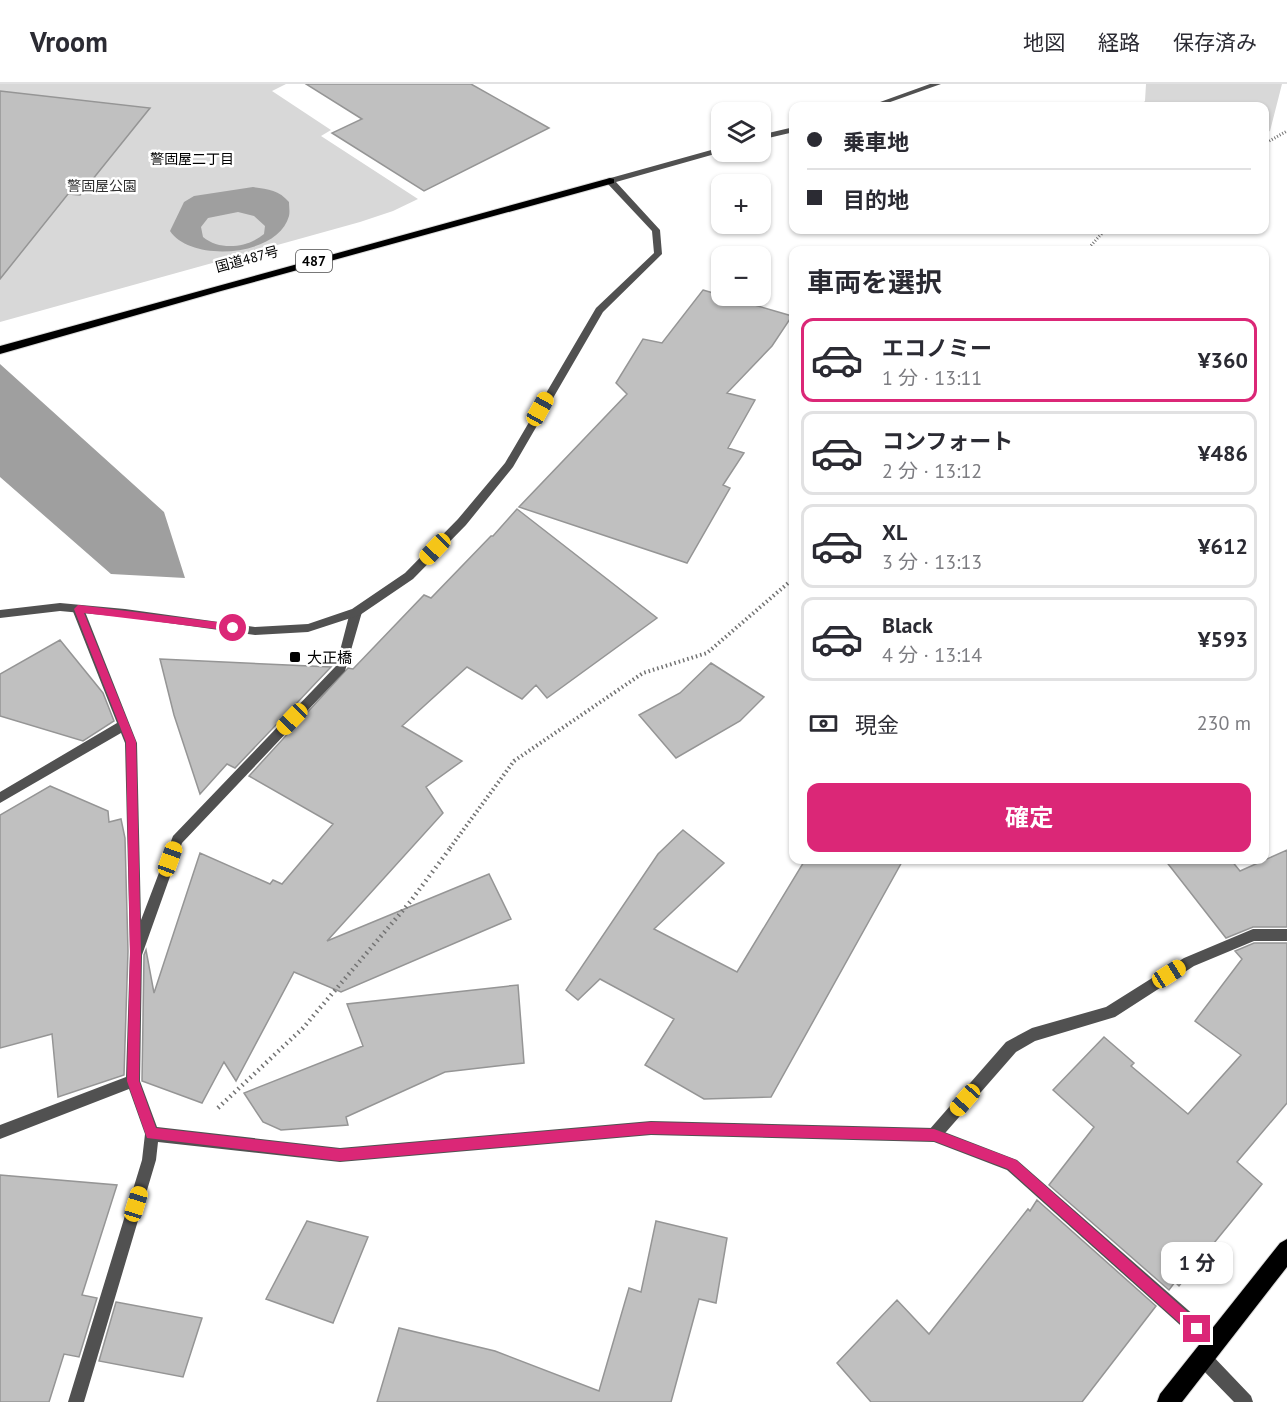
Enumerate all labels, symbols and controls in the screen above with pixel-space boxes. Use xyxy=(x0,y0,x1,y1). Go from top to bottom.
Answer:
text: Vroom xyxy=(30,23,108,60)
text: 地図 xyxy=(1023,29,1065,56)
text: 経路 xyxy=(1098,29,1140,56)
text: 保存済み xyxy=(1173,29,1257,56)
map controls xyxy=(711,102,771,306)
button: layers xyxy=(711,102,771,162)
text: 乗車地 xyxy=(843,128,909,156)
district label: 警固屋二丁目 xyxy=(150,150,234,168)
button: + xyxy=(711,174,771,234)
park label: 警固屋公園 xyxy=(67,177,137,195)
text: 目的地 xyxy=(843,186,909,214)
street label: 国道487号 xyxy=(213,242,281,276)
button: − xyxy=(711,246,771,306)
road number: 487 xyxy=(296,250,332,272)
text: 車両を選択 xyxy=(807,265,942,299)
icon: car xyxy=(810,333,864,387)
text: エコノミー xyxy=(882,334,992,362)
text: ¥360 xyxy=(1198,346,1248,374)
text: 1 分 · 13:11 xyxy=(882,365,982,391)
car xyxy=(523,389,557,429)
icon: car xyxy=(810,426,864,480)
text: コンフォート xyxy=(882,427,1013,455)
text: ¥486 xyxy=(1198,439,1248,467)
text: 2 分 · 13:12 xyxy=(882,458,982,484)
text: XL xyxy=(882,518,907,546)
icon: car xyxy=(810,519,864,573)
car xyxy=(416,530,454,568)
text: ¥612 xyxy=(1198,532,1248,560)
text: 3 分 · 13:13 xyxy=(882,549,982,575)
text: Black xyxy=(882,611,933,639)
icon: car xyxy=(810,612,864,666)
route start xyxy=(219,614,246,641)
text: ¥593 xyxy=(1198,625,1248,653)
text: 4 分 · 13:14 xyxy=(882,642,982,668)
place label: 大正橋 xyxy=(307,648,352,667)
marker: 大正橋 xyxy=(288,650,302,664)
car xyxy=(273,700,311,738)
icon: cash xyxy=(807,707,840,740)
text: 230 m xyxy=(1197,710,1251,736)
text: 現金 xyxy=(855,711,899,739)
button: 確定 xyxy=(807,783,1251,852)
car xyxy=(155,839,185,879)
car xyxy=(1149,957,1189,991)
car xyxy=(946,1081,984,1119)
car xyxy=(122,1184,150,1224)
callout: 1 分 xyxy=(1161,1242,1233,1284)
text: 1 分 xyxy=(1179,1250,1215,1276)
route end xyxy=(1183,1315,1210,1342)

